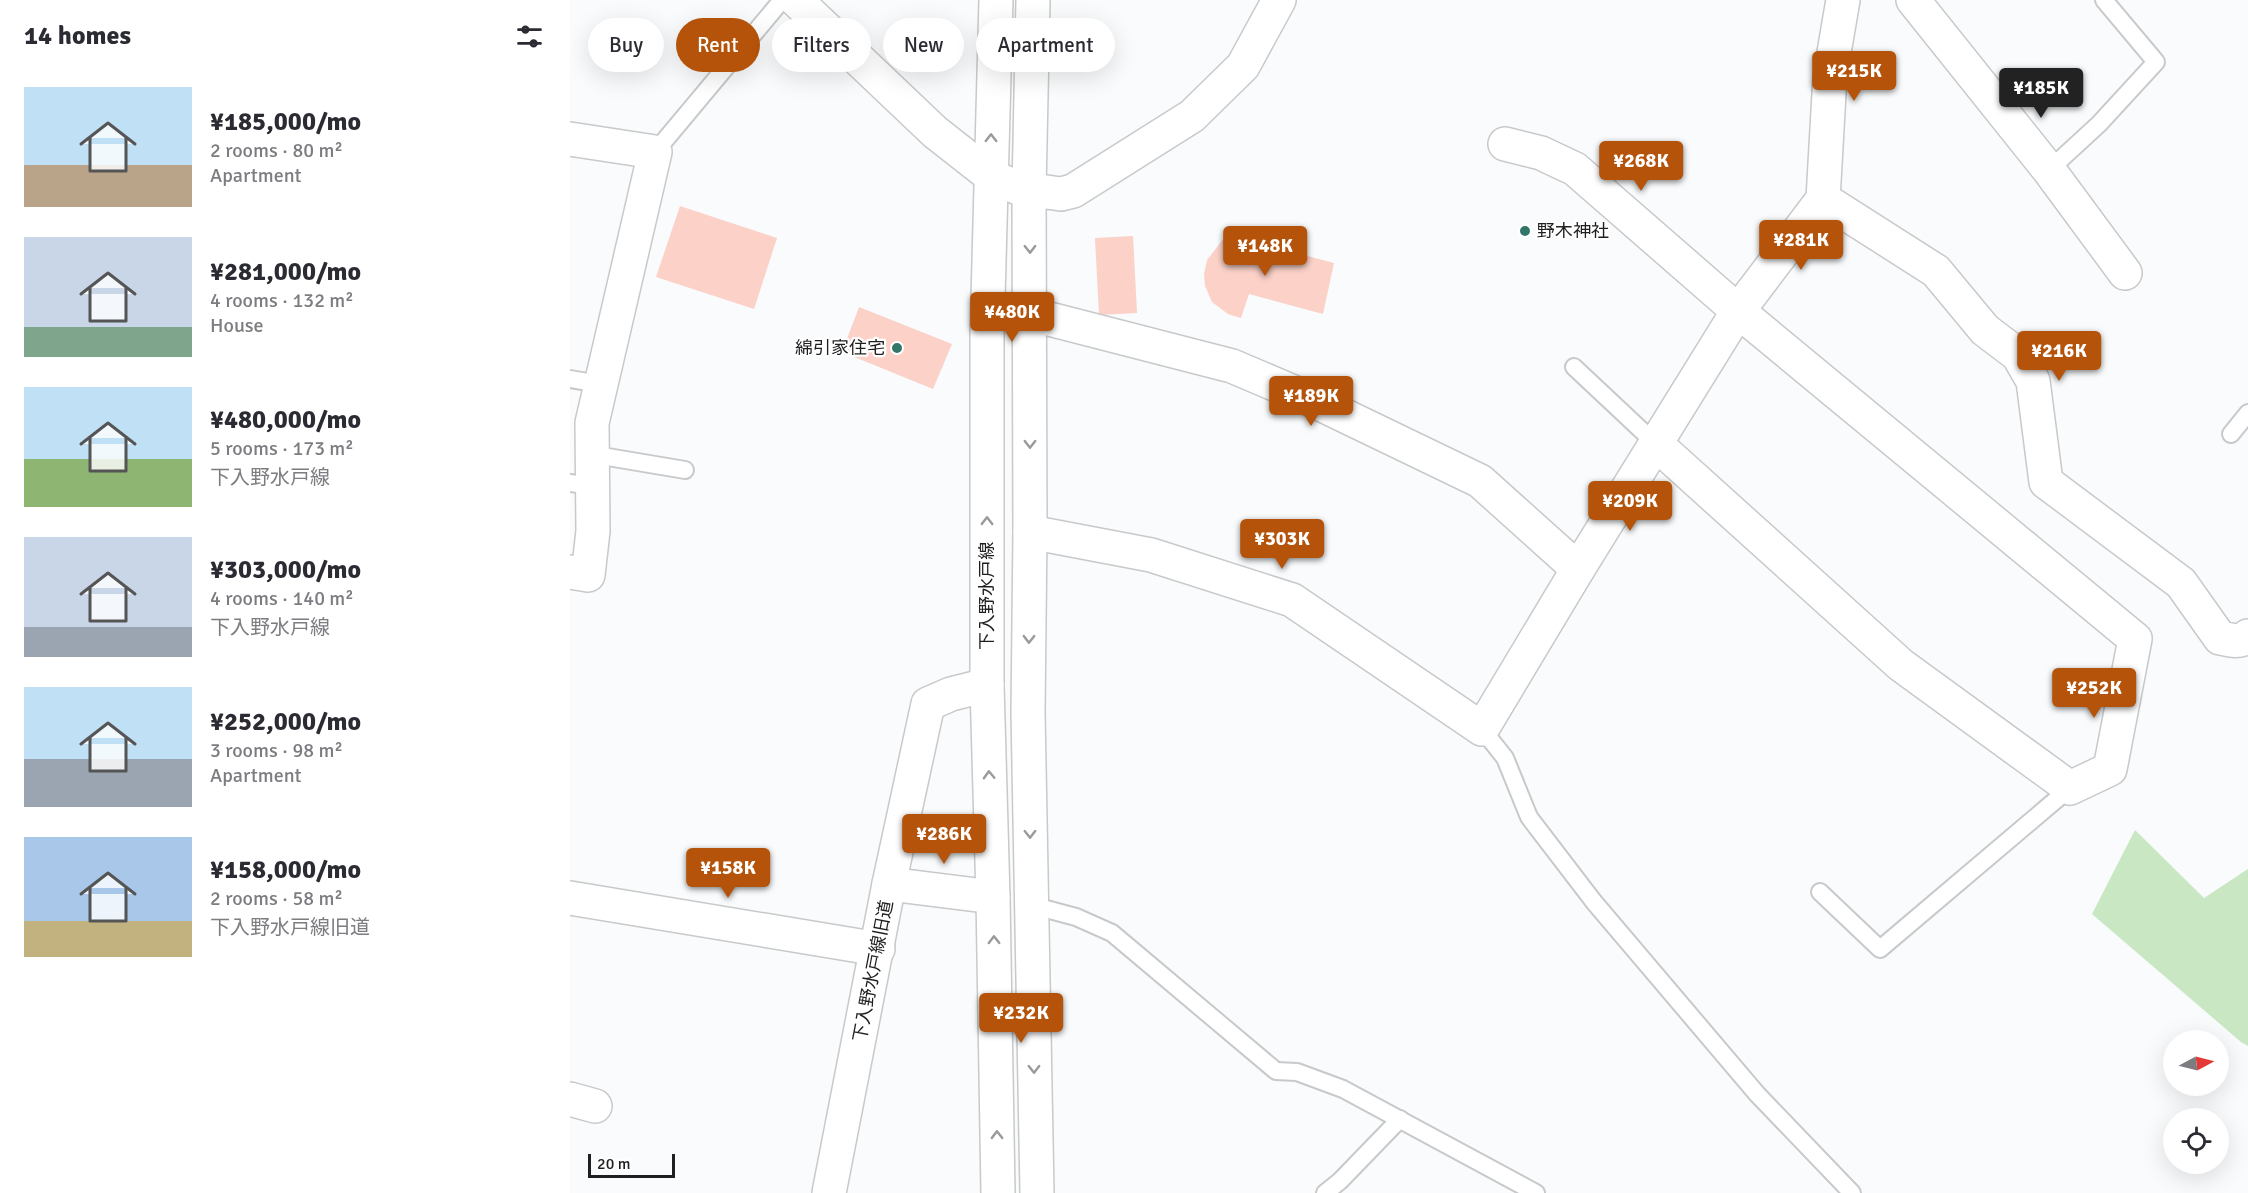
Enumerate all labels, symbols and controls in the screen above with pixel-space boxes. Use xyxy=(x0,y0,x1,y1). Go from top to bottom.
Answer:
chip: Buy xyxy=(588,18,664,72)
chip: Rent xyxy=(676,18,760,72)
chip: Filters xyxy=(772,18,871,72)
chip: New xyxy=(883,18,964,72)
chip: Apartment xyxy=(976,18,1115,72)
text: 14 homes xyxy=(24,20,131,52)
icon: filters xyxy=(513,20,546,53)
pin: ¥215K xyxy=(1812,51,1896,102)
text: ¥215K xyxy=(1826,58,1882,83)
pin: ¥185K xyxy=(1999,68,2083,119)
text: ¥185K xyxy=(2013,75,2069,100)
text: ¥185,000/mo xyxy=(210,106,361,138)
icon: home xyxy=(72,111,144,183)
one-way arrow xyxy=(985,133,997,142)
text: 2 rooms · 80 m² xyxy=(210,138,343,163)
pin: ¥268K xyxy=(1599,141,1683,192)
text: ¥268K xyxy=(1613,148,1669,173)
text: Apartment xyxy=(210,163,302,188)
place label: 野木神社 xyxy=(1537,220,1609,242)
pin: ¥281K xyxy=(1759,220,1843,271)
marker: 野木神社 xyxy=(1518,224,1532,238)
pin: ¥148K xyxy=(1223,226,1307,277)
text: ¥281K xyxy=(1773,227,1829,252)
text: ¥148K xyxy=(1237,233,1293,258)
one-way arrow xyxy=(1024,244,1036,253)
text: ¥281,000/mo xyxy=(210,256,361,288)
icon: home xyxy=(72,261,144,333)
text: 4 rooms · 132 m² xyxy=(210,288,354,313)
pin: ¥480K xyxy=(970,292,1054,343)
text: ¥480K xyxy=(984,299,1040,324)
text: House xyxy=(210,313,264,338)
pin: ¥216K xyxy=(2017,331,2101,382)
place label: 綿引家住宅 xyxy=(795,337,885,359)
text: ¥216K xyxy=(2031,338,2087,363)
marker: 綿引家住宅 xyxy=(890,341,904,355)
pin: ¥189K xyxy=(1269,376,1353,427)
text: ¥189K xyxy=(1283,383,1339,408)
text: ¥480,000/mo xyxy=(210,404,361,436)
icon: home xyxy=(72,411,144,483)
text: 5 rooms · 173 m² xyxy=(210,436,354,461)
one-way arrow xyxy=(1024,439,1036,448)
text: 下入野水戸線 xyxy=(210,465,330,490)
pin: ¥209K xyxy=(1588,481,1672,532)
text: ¥209K xyxy=(1602,488,1658,513)
one-way arrow xyxy=(981,517,993,526)
pin: ¥303K xyxy=(1240,519,1324,570)
text: ¥303K xyxy=(1254,526,1310,551)
street label: 下入野水戸線 xyxy=(976,542,998,650)
text: ¥303,000/mo xyxy=(210,554,361,586)
icon: home xyxy=(72,561,144,633)
text: 4 rooms · 140 m² xyxy=(210,586,354,611)
text: 下入野水戸線 xyxy=(210,615,330,640)
one-way arrow xyxy=(1023,634,1035,643)
pin: ¥252K xyxy=(2052,668,2136,719)
text: ¥252K xyxy=(2066,675,2122,700)
text: ¥252,000/mo xyxy=(210,706,361,738)
icon: home xyxy=(72,711,144,783)
text: 3 rooms · 98 m² xyxy=(210,738,343,763)
text: Apartment xyxy=(210,763,302,788)
one-way arrow xyxy=(983,771,996,780)
pin: ¥286K xyxy=(902,814,986,865)
text: ¥286K xyxy=(916,821,972,846)
one-way arrow xyxy=(1024,829,1036,838)
pin: ¥158K xyxy=(686,848,770,899)
text: ¥158,000/mo xyxy=(210,854,361,886)
text: ¥158K xyxy=(700,855,756,880)
icon: home xyxy=(72,861,144,933)
text: 2 rooms · 58 m² xyxy=(210,886,343,911)
street label: 下入野水戸線旧道 xyxy=(848,898,898,1044)
text: 下入野水戸線旧道 xyxy=(210,915,370,940)
one-way arrow xyxy=(988,935,1000,944)
pin: ¥232K xyxy=(979,993,1063,1044)
text: ¥232K xyxy=(993,1000,1049,1025)
north arrow xyxy=(2163,1030,2229,1096)
map controls xyxy=(2163,1030,2229,1174)
one-way arrow xyxy=(1028,1064,1041,1073)
button: locate xyxy=(2163,1108,2229,1174)
one-way arrow xyxy=(991,1130,1003,1139)
scale bar xyxy=(588,1151,675,1178)
text: 20 m xyxy=(597,1154,631,1174)

